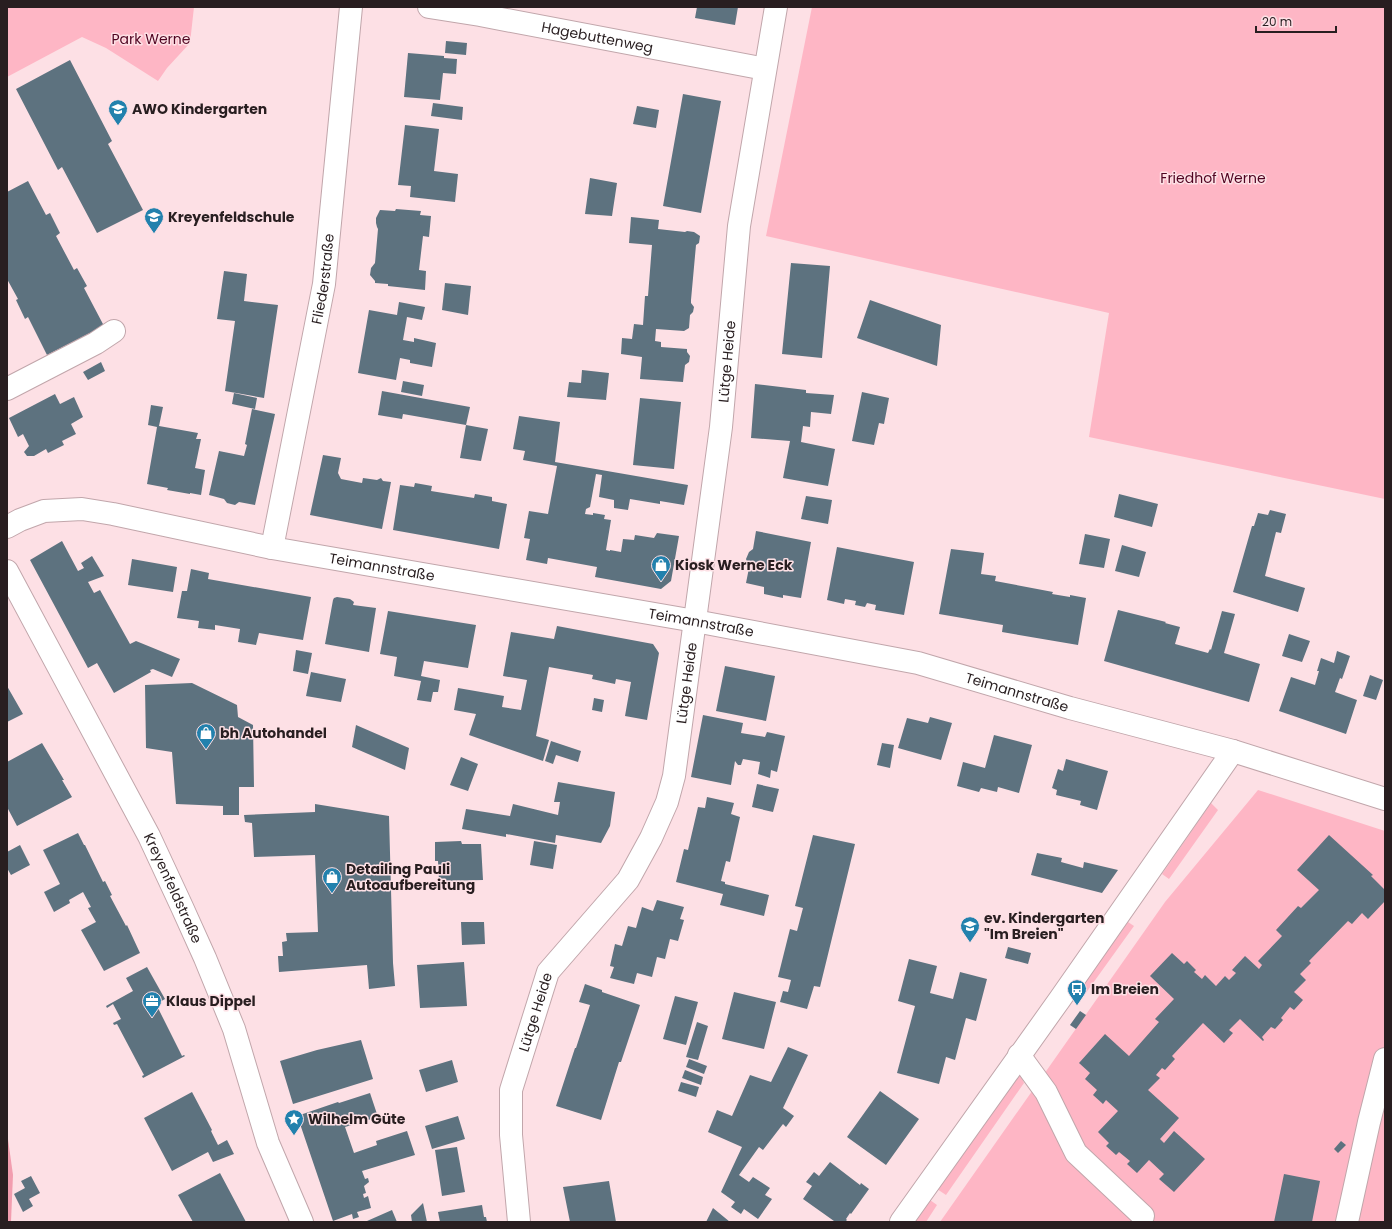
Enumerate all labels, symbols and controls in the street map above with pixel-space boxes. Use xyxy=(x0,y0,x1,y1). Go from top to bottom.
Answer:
scale bar xyxy=(1256,8,1336,34)
text: 20 m xyxy=(1262,13,1292,30)
street label: Hagebuttenweg xyxy=(540,17,655,58)
park label: Park Werne xyxy=(112,29,191,49)
school or university icon: AWO Kindergarten xyxy=(107,98,129,126)
place label: AWO Kindergarten xyxy=(132,99,267,119)
park label: Friedhof Werne xyxy=(1160,168,1266,188)
school or university icon: Kreyenfeldschule xyxy=(143,206,165,234)
place label: Kreyenfeldschule xyxy=(168,207,295,227)
street label: Fliederstraße xyxy=(306,232,339,326)
street label: Lütge Heide xyxy=(713,320,741,403)
street label: Teimannstraße xyxy=(328,548,437,586)
shop icon: Kiosk Werne Eck xyxy=(650,554,672,582)
place label: Kiosk Werne Eck xyxy=(675,555,793,575)
street label: Teimannstraße xyxy=(647,603,756,642)
street label: Lütge Heide xyxy=(671,641,702,725)
street label: Teimannstraße xyxy=(963,668,1072,717)
shop icon: bh Autohandel xyxy=(195,722,217,750)
place label: bh Autohandel xyxy=(220,723,327,743)
street label: Kreyenfeldstraße xyxy=(139,830,207,947)
place label: Detailing Pauli Autoaufbereitung xyxy=(346,859,475,895)
shop icon: Detailing Pauli Autoaufbereitung xyxy=(321,866,343,894)
place label: ev. Kindergarten "Im Breien" xyxy=(984,908,1105,944)
school or university icon: ev. Kindergarten "Im Breien" xyxy=(959,915,981,943)
street label: Lütge Heide xyxy=(514,970,557,1054)
bus stop icon: Im Breien xyxy=(1066,978,1088,1006)
place label: Im Breien xyxy=(1091,979,1159,999)
office icon: Klaus Dippel xyxy=(141,990,163,1018)
place label: Klaus Dippel xyxy=(166,991,256,1011)
place icon: Wilhelm Güte xyxy=(283,1108,305,1136)
place label: Wilhelm Güte xyxy=(308,1109,406,1129)

